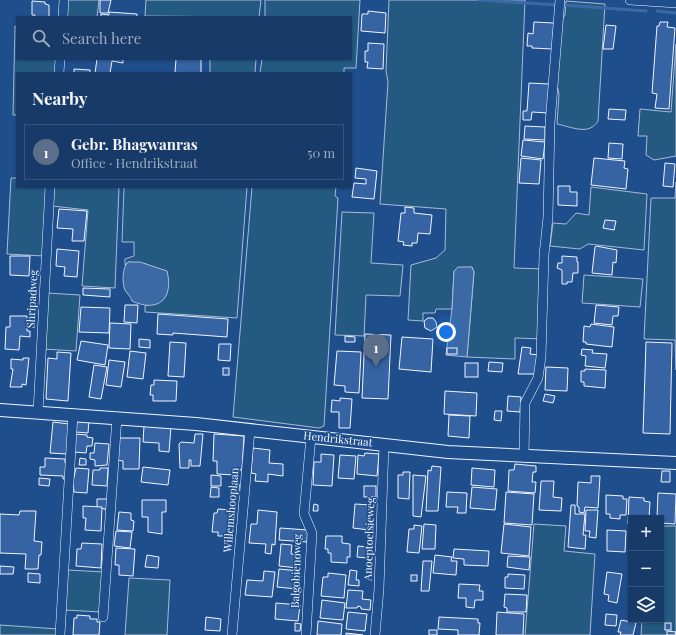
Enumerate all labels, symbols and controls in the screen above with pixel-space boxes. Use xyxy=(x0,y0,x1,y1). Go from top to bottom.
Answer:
search box xyxy=(16,16,352,60)
icon: search xyxy=(30,27,52,49)
text: Search here xyxy=(62,28,141,48)
text: Nearby xyxy=(32,87,87,109)
text: Gebr. Bhagwanras xyxy=(71,134,198,154)
text: 1 xyxy=(44,144,48,161)
text: 50 m xyxy=(307,144,335,161)
text: Office · Hendrikstraat xyxy=(71,154,198,171)
street label: Shripadweg xyxy=(22,269,41,329)
your location xyxy=(436,322,456,342)
pin: 1 xyxy=(363,334,389,367)
street label: Hendrikstraat xyxy=(303,427,373,450)
street label: Willemshooplaan xyxy=(219,467,242,554)
street label: Anoeptoelsieweg xyxy=(360,497,377,582)
map controls xyxy=(628,515,664,623)
button: + xyxy=(628,515,664,551)
street label: Balgobienoweg xyxy=(287,533,304,608)
button: − xyxy=(628,551,664,587)
button: layers xyxy=(628,587,664,623)

